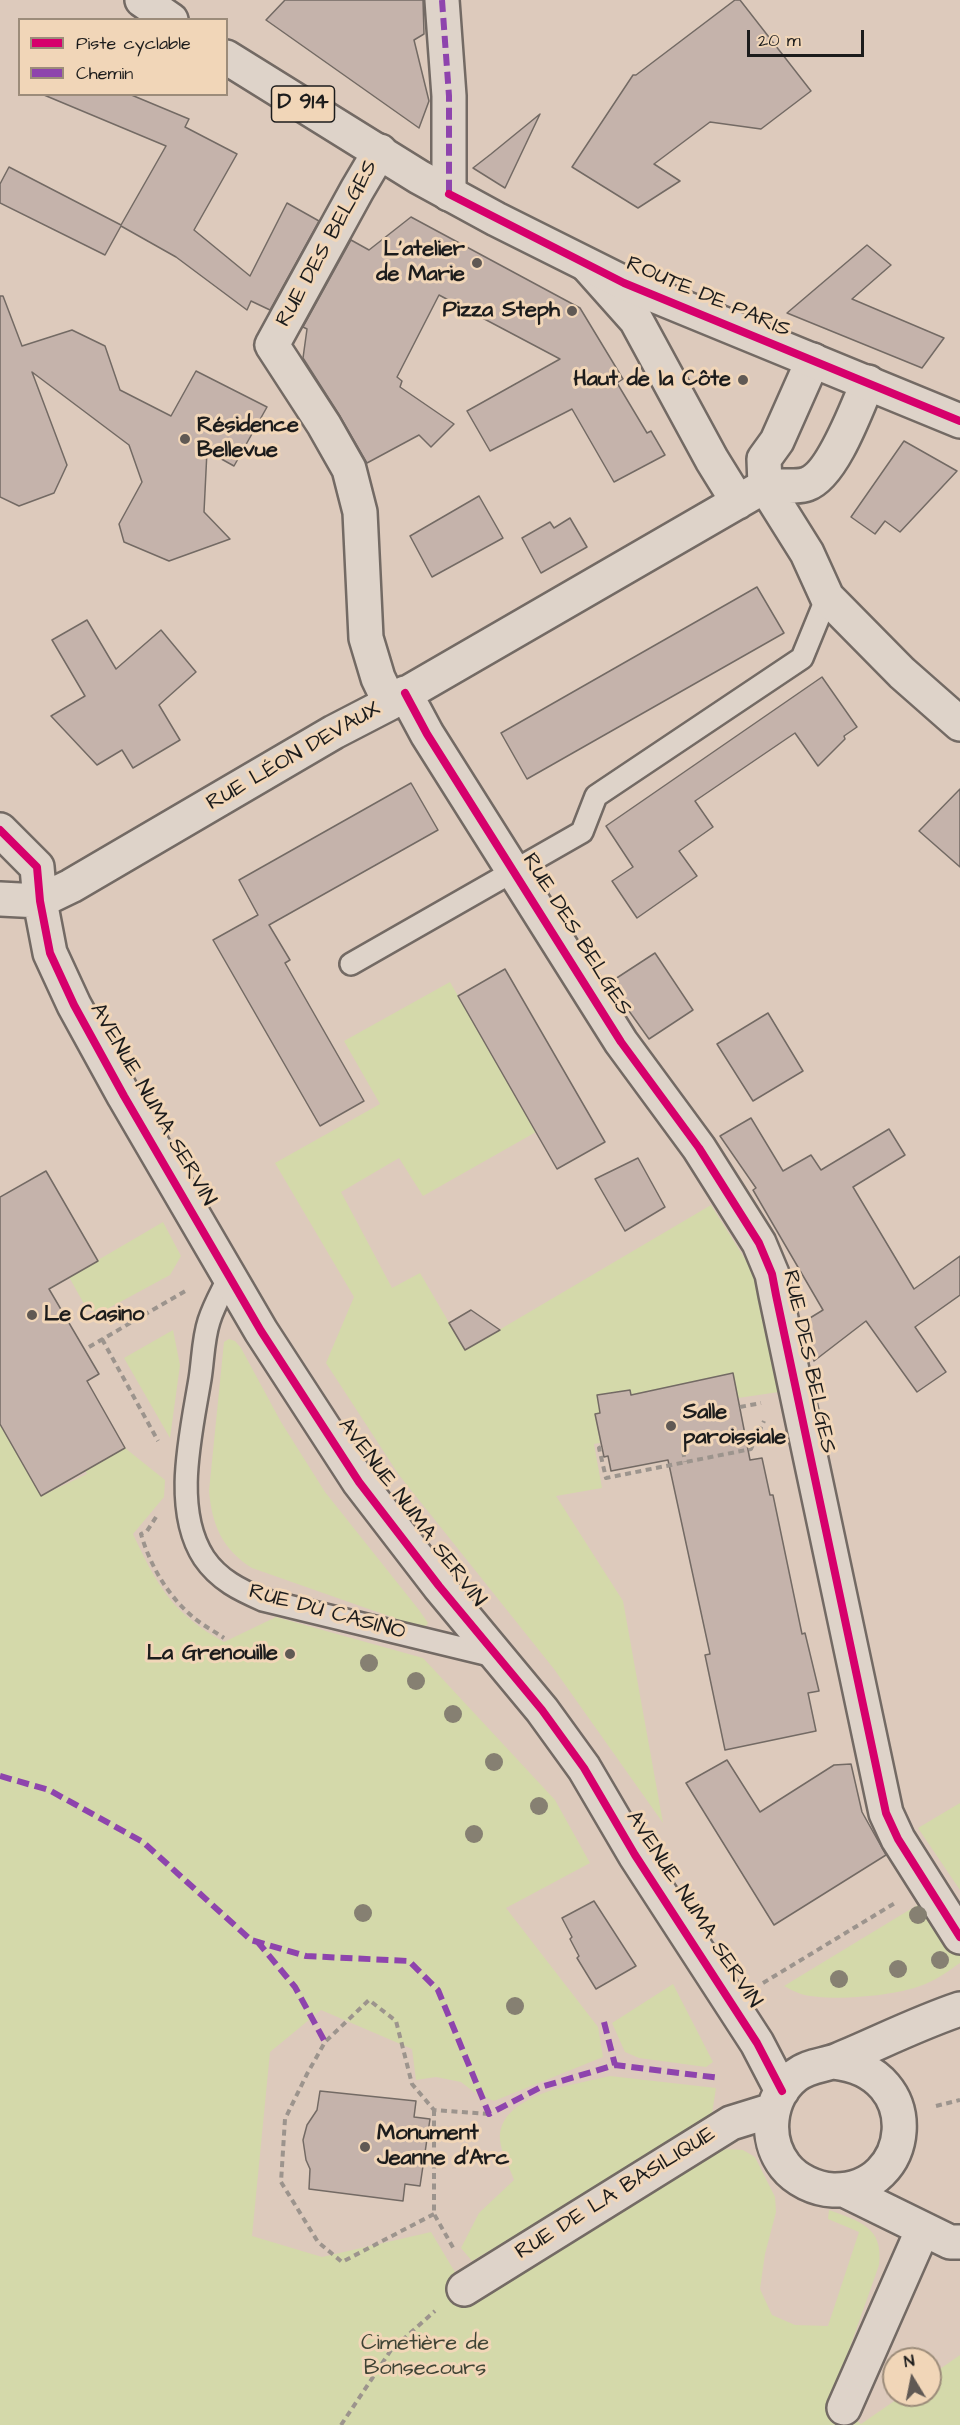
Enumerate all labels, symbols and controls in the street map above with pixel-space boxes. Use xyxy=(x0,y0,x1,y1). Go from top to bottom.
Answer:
legend xyxy=(18,18,228,96)
scale bar xyxy=(750,18,867,56)
text: 20 m xyxy=(758,28,801,53)
text: Piste cyclable xyxy=(76,31,191,56)
text: Chemin xyxy=(76,61,133,86)
road number: D 914 xyxy=(272,86,334,122)
street label: RUE DES BELGES xyxy=(271,156,385,332)
place label: L'atelier de Marie xyxy=(376,237,465,288)
street label: ROUTE DE PARIS xyxy=(622,252,794,344)
marker: L'atelier de Marie xyxy=(470,256,484,270)
place label: Pizza Steph xyxy=(443,298,560,324)
marker: Pizza Steph xyxy=(565,304,579,318)
place label: Haut de la Côte xyxy=(573,367,731,393)
marker: Haut de la Côte xyxy=(736,373,750,387)
place label: Résidence Bellevue xyxy=(197,413,299,464)
marker: Résidence Bellevue xyxy=(178,432,192,446)
street label: RUE LÉON DEVAUX xyxy=(202,697,386,817)
street label: RUE DES BELGES xyxy=(515,849,637,1021)
street label: AVENUE NUMA SERVIN xyxy=(83,999,221,1211)
street label: RUE DES BELGES xyxy=(776,1268,840,1456)
place label: Le Casino xyxy=(44,1302,144,1328)
marker: Le Casino xyxy=(25,1308,39,1322)
place label: Salle paroissiale xyxy=(683,1400,786,1452)
street label: AVENUE NUMA SERVIN xyxy=(331,1413,491,1613)
marker: Salle paroissiale xyxy=(664,1419,678,1433)
street label: RUE DU CASINO xyxy=(246,1579,408,1647)
place label: La Grenouille xyxy=(147,1641,278,1667)
marker: La Grenouille xyxy=(283,1647,297,1661)
street label: AVENUE NUMA SERVIN xyxy=(619,1806,767,2014)
place label: Monument Jeanne d'Arc xyxy=(377,2121,509,2172)
street label: RUE DE LA BASILIQUE xyxy=(511,2122,721,2266)
marker: Monument Jeanne d'Arc xyxy=(358,2140,372,2154)
park label: Cimetière de Bonsecours xyxy=(361,2331,489,2382)
north arrow xyxy=(882,2347,942,2407)
text: N xyxy=(902,2350,916,2373)

